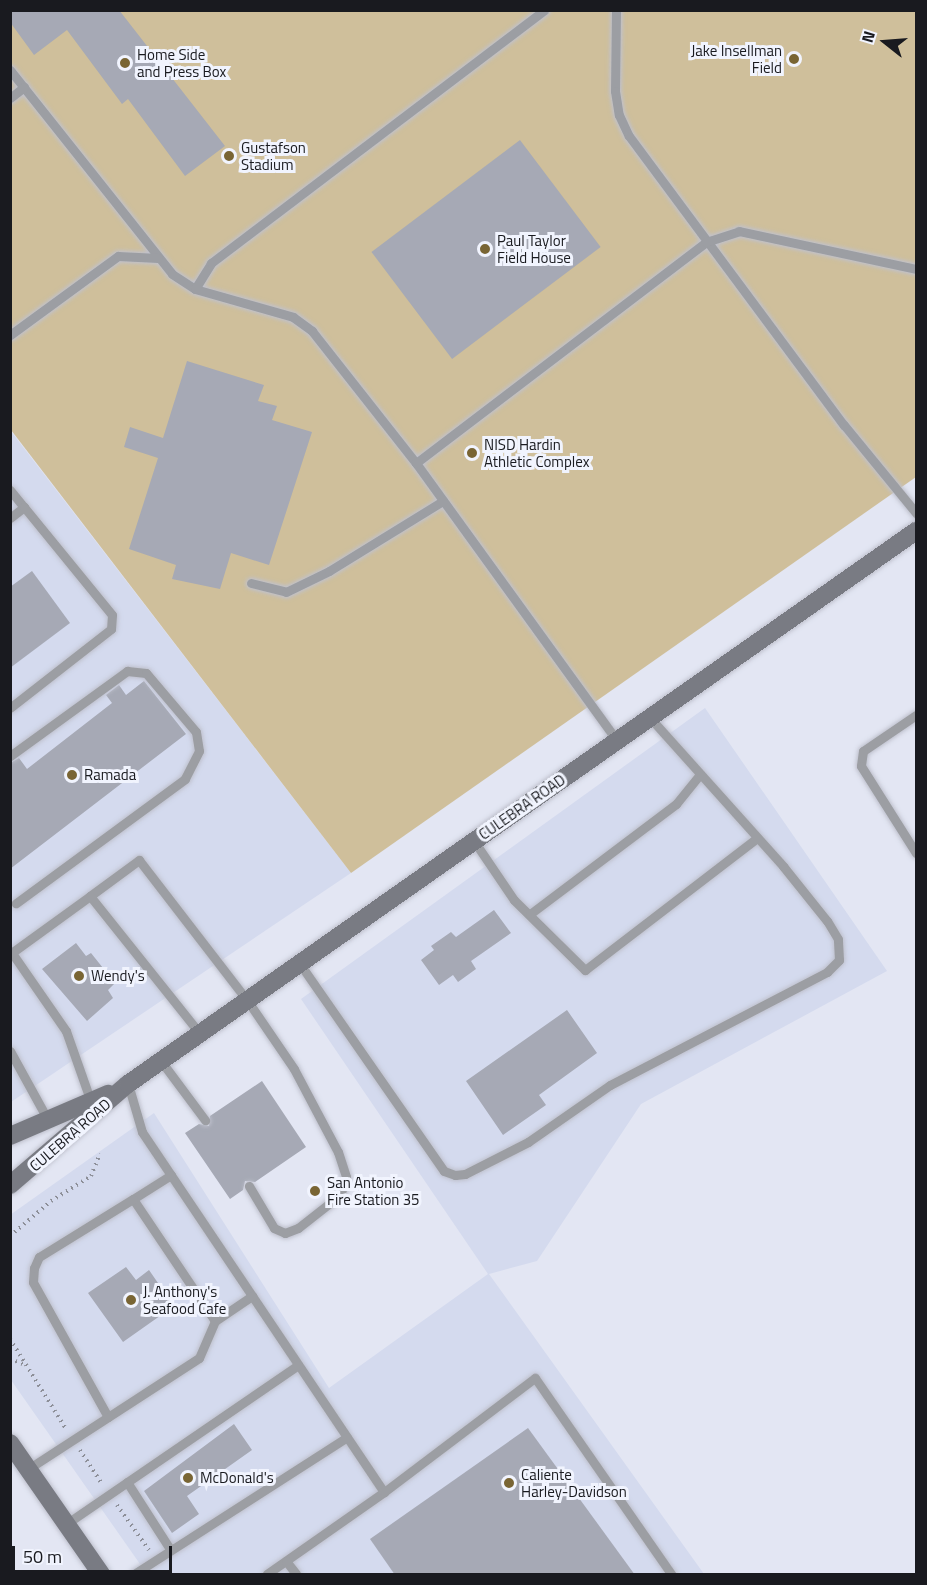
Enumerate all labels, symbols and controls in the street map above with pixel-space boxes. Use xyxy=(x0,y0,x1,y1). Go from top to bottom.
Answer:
north arrow xyxy=(855,12,915,72)
text: N xyxy=(855,28,881,46)
place label: Jake Insellman Field xyxy=(691,41,782,76)
place label: Home Side and Press Box xyxy=(137,45,226,80)
marker: Jake Insellman Field xyxy=(787,52,801,66)
marker: Home Side and Press Box xyxy=(118,56,132,70)
place label: Gustafson Stadium xyxy=(241,138,306,173)
marker: Gustafson Stadium xyxy=(222,149,236,163)
place label: Paul Taylor Field House xyxy=(497,231,571,266)
marker: Paul Taylor Field House xyxy=(478,242,492,256)
place label: NISD Hardin Athletic Complex xyxy=(484,435,590,470)
marker: NISD Hardin Athletic Complex xyxy=(465,446,479,460)
place label: Ramada xyxy=(84,766,136,784)
marker: Ramada xyxy=(65,768,79,782)
street label: CULEBRA ROAD xyxy=(475,771,569,843)
place label: Wendy's xyxy=(91,967,145,985)
marker: Wendy's xyxy=(72,969,86,983)
street label: CULEBRA ROAD xyxy=(26,1095,114,1175)
place label: San Antonio Fire Station 35 xyxy=(327,1173,419,1208)
marker: San Antonio Fire Station 35 xyxy=(308,1184,322,1198)
place label: J. Anthony's Seafood Cafe xyxy=(143,1282,226,1317)
marker: J. Anthony's Seafood Cafe xyxy=(124,1293,138,1307)
place label: Caliente Harley-Davidson xyxy=(521,1465,627,1500)
place label: McDonald's xyxy=(200,1469,274,1487)
marker: McDonald's xyxy=(181,1471,195,1485)
marker: Caliente Harley-Davidson xyxy=(502,1476,516,1490)
scale bar xyxy=(15,1534,176,1572)
text: 50 m xyxy=(23,1543,62,1570)

